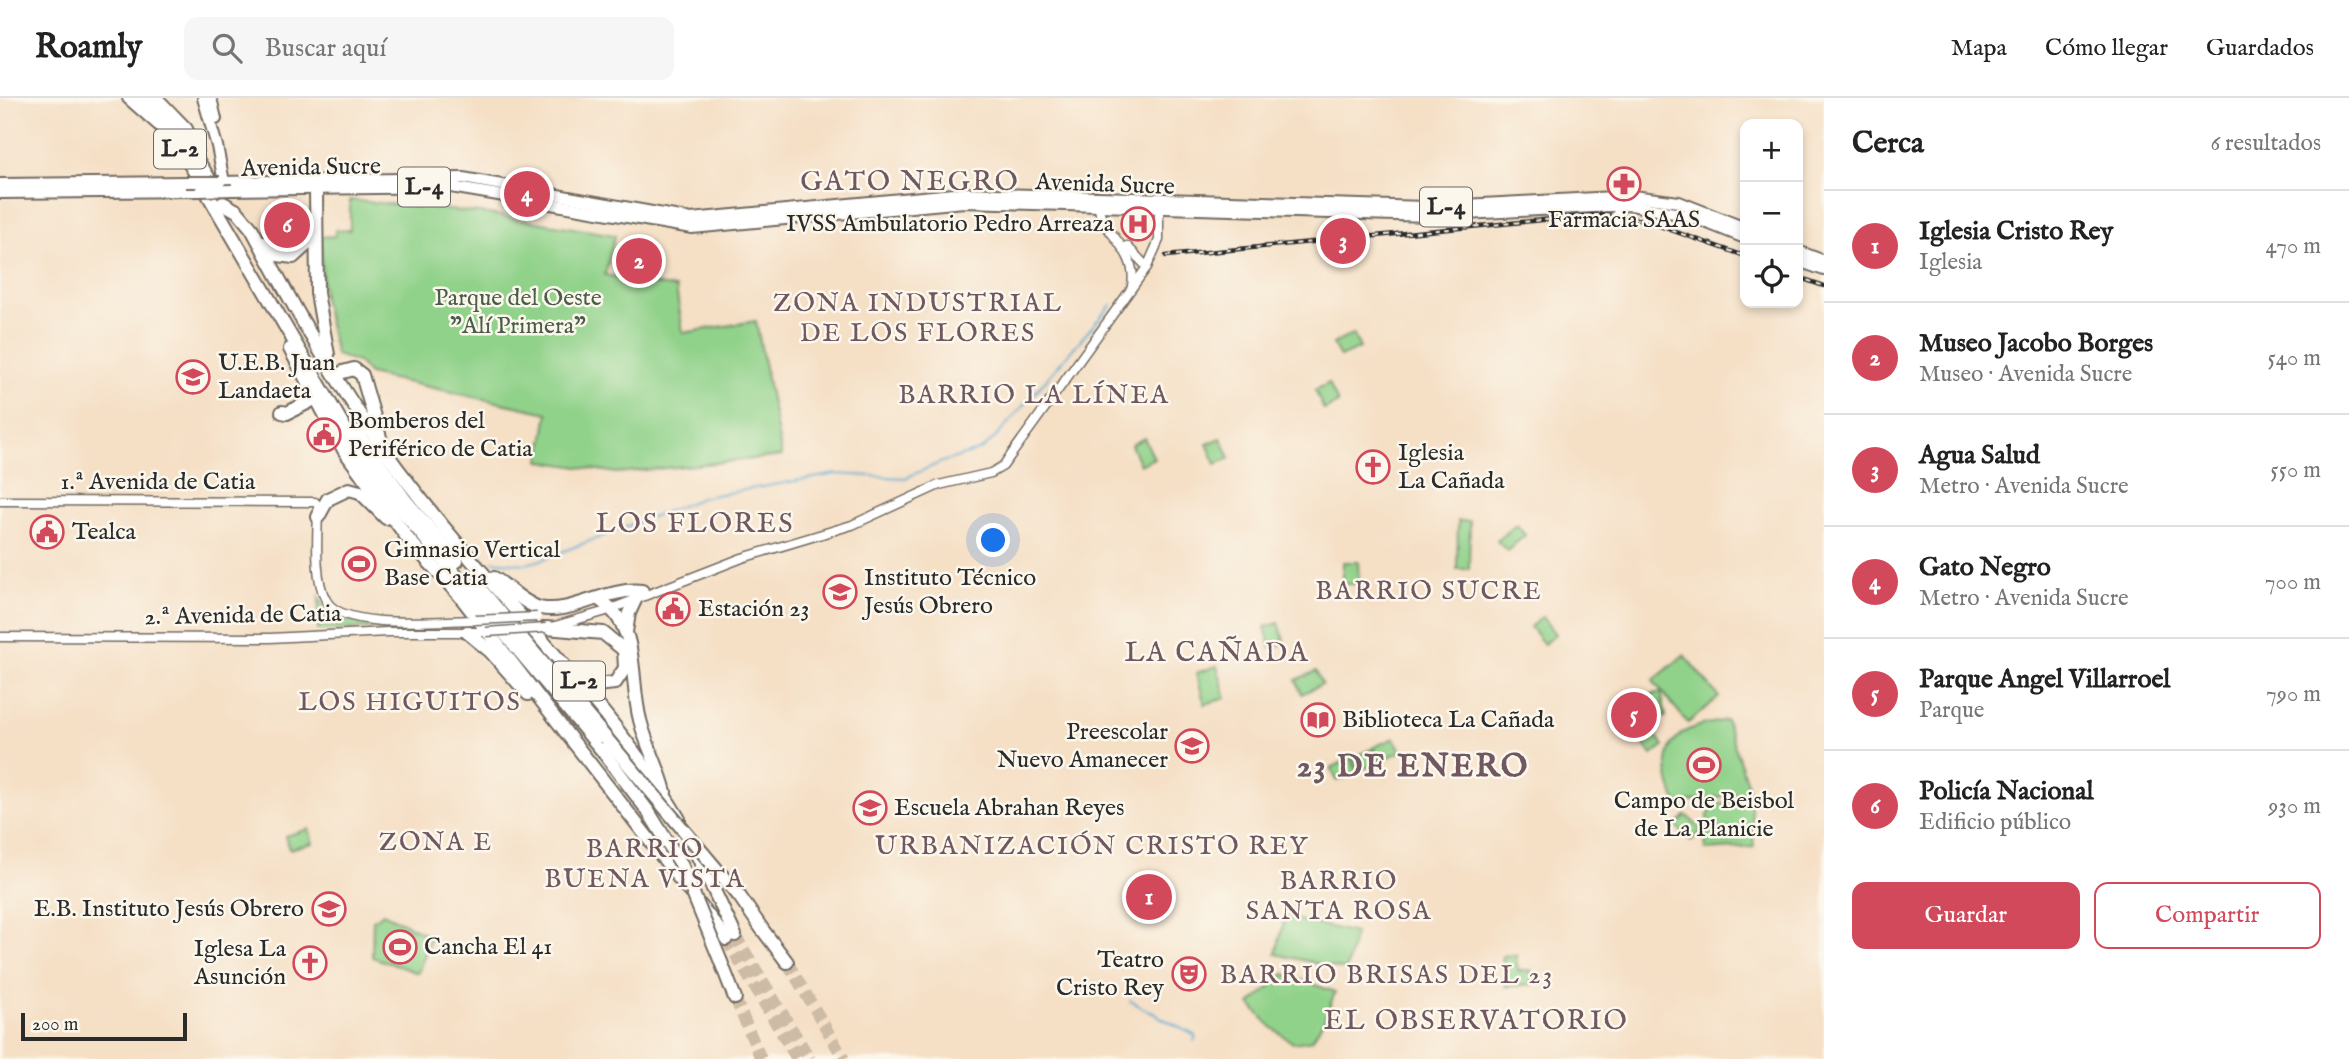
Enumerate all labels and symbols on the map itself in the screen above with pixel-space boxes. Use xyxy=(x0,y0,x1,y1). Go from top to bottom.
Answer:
road number: L-2 xyxy=(154,130,206,168)
street label: Avenida Sucre xyxy=(240,151,381,185)
district label: GATO NEGRO xyxy=(800,165,1020,200)
pharmacy icon: Farmacia SAAS xyxy=(1605,165,1643,203)
road number: L-4 xyxy=(398,167,450,206)
street label: Avenida Sucre xyxy=(1034,167,1175,203)
pin: 4 xyxy=(504,168,550,220)
road number: L-4 xyxy=(1420,188,1472,226)
pin: 6 xyxy=(264,199,310,251)
hospital icon: IVSS Ambulatorio Pedro Arreaza xyxy=(1119,205,1157,243)
place label: Farmacia SAAS xyxy=(1548,205,1700,236)
place label: IVSS Ambulatorio Pedro Arreaza xyxy=(786,209,1115,240)
pin: 3 xyxy=(1320,215,1366,267)
pin: 2 xyxy=(616,235,662,287)
park label: Parque del Oeste "Alí Primera" xyxy=(434,283,602,342)
district label: ZONA INDUSTRIAL DE LOS FLORES xyxy=(773,287,1063,350)
place label: U.E.B. Juan Landaeta xyxy=(218,348,335,407)
school or university icon: U.E.B. Juan Landaeta xyxy=(174,358,212,396)
district label: BARRIO LA LÍNEA xyxy=(898,379,1170,412)
place label: Bomberos del Periférico de Catia xyxy=(348,406,533,465)
public building icon: Bomberos del Periférico de Catia xyxy=(305,416,343,454)
place label: Iglesia La Cañada xyxy=(1398,438,1505,497)
church icon: Iglesia La Cañada xyxy=(1354,448,1392,486)
street label: 1.ª Avenida de Catia xyxy=(61,467,256,498)
district label: LOS FLORES xyxy=(595,507,795,542)
public building icon: Tealca xyxy=(28,513,66,551)
place label: Tealca xyxy=(72,517,137,548)
your location xyxy=(976,523,1010,557)
place label: Gimnasio Vertical Base Catia xyxy=(384,535,561,594)
sports icon: Gimnasio Vertical Base Catia xyxy=(340,545,378,583)
place label: Instituto Técnico Jesús Obrero xyxy=(861,563,1036,622)
school or university icon: Instituto Técnico Jesús Obrero xyxy=(821,573,859,611)
district label: BARRIO SUCRE xyxy=(1315,575,1543,608)
public building icon: Estación 23 xyxy=(654,590,692,628)
place label: Estación 23 xyxy=(698,594,809,625)
street label: 2.ª Avenida de Catia xyxy=(144,599,342,633)
district label: LA CAÑADA xyxy=(1124,635,1310,671)
road number: L-2 xyxy=(553,662,605,701)
district label: LOS HIGUITOS xyxy=(298,686,522,719)
pin: 5 xyxy=(1611,689,1657,741)
library icon: Biblioteca La Cañada xyxy=(1299,701,1337,739)
place label: Biblioteca La Cañada xyxy=(1342,705,1555,736)
place label: Preescolar Nuevo Amanecer xyxy=(997,717,1168,776)
school or university icon: Preescolar Nuevo Amanecer xyxy=(1173,727,1211,765)
sports icon: Campo de Beisbol de La Planicie xyxy=(1685,746,1723,784)
district label: 23 DE ENERO xyxy=(1297,747,1529,788)
place label: Campo de Beisbol de La Planicie xyxy=(1614,786,1795,845)
school or university icon: Escuela Abrahan Reyes xyxy=(851,789,889,827)
place label: Escuela Abrahan Reyes xyxy=(894,793,1124,824)
district label: ZONA E xyxy=(379,826,493,859)
district label: URBANIZACIÓN CRISTO REY xyxy=(875,830,1309,863)
district label: BARRIO BUENA VISTA xyxy=(544,833,746,896)
district label: BARRIO SANTA ROSA xyxy=(1246,865,1432,928)
pin: 1 xyxy=(1126,871,1172,923)
school or university icon: E.B. Instituto Jesús Obrero xyxy=(310,890,348,928)
place label: E.B. Instituto Jesús Obrero xyxy=(34,894,304,925)
sports icon: Cancha El 41 xyxy=(381,928,419,966)
place label: Cancha El 41 xyxy=(424,932,552,963)
place label: Iglesa La Asunción xyxy=(193,934,287,993)
church icon: Iglesa La Asunción xyxy=(291,944,329,982)
place label: Teatro Cristo Rey xyxy=(1056,945,1164,1004)
theatre icon: Teatro Cristo Rey xyxy=(1170,955,1208,993)
district label: BARRIO BRISAS DEL 23 xyxy=(1220,959,1554,992)
district label: EL OBSERVATORIO xyxy=(1323,1004,1629,1039)
scale bar xyxy=(21,1010,187,1042)

